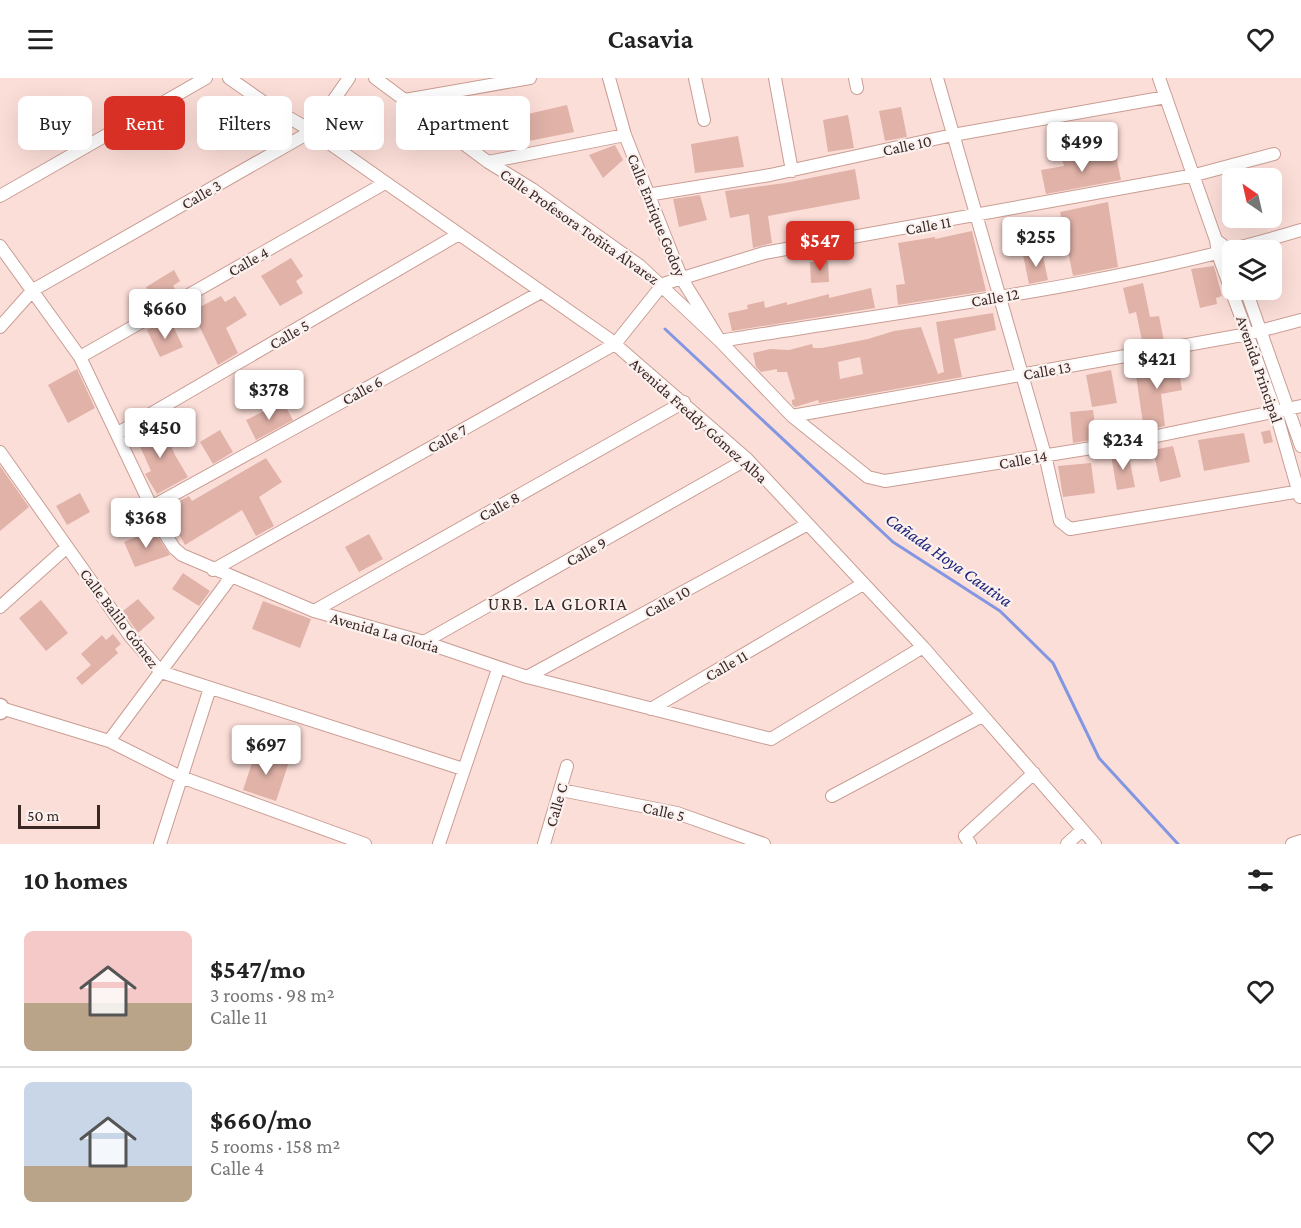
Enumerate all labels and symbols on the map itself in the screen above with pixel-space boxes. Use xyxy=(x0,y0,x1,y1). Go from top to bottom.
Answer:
pin: $499 xyxy=(1046,122,1118,173)
street label: Calle 10 xyxy=(881,132,933,159)
street label: Calle Enrique Godoy xyxy=(623,151,689,280)
street label: Calle Profesora Toñita Álvarez xyxy=(497,165,662,288)
north arrow xyxy=(1222,168,1282,228)
street label: Calle 3 xyxy=(178,176,224,212)
street label: Calle 11 xyxy=(904,213,952,238)
pin: $255 xyxy=(1000,217,1072,268)
pin: $547 xyxy=(784,221,856,272)
street label: Calle 4 xyxy=(225,243,271,280)
street label: Calle 12 xyxy=(970,285,1021,310)
pin: $660 xyxy=(129,289,201,340)
street label: Avenida Principal xyxy=(1232,313,1286,425)
street label: Calle 5 xyxy=(266,316,312,352)
pin: $421 xyxy=(1121,339,1193,390)
street label: Avenida Freddy Gómez Alba xyxy=(626,354,771,488)
street label: Calle 13 xyxy=(1022,358,1072,383)
pin: $378 xyxy=(233,370,305,421)
street label: Calle 6 xyxy=(339,373,385,408)
pin: $450 xyxy=(124,408,196,459)
street label: Calle 7 xyxy=(425,420,471,456)
pin: $234 xyxy=(1087,420,1159,471)
street label: Calle 14 xyxy=(998,447,1049,472)
street label: Calle 8 xyxy=(476,488,523,524)
pin: $368 xyxy=(110,498,182,549)
water label: Cañada Hoya Cautiva xyxy=(882,509,1017,611)
street label: Calle 9 xyxy=(563,534,609,569)
street label: Calle Balilo Gómez xyxy=(77,565,163,671)
street label: Calle 10 xyxy=(641,582,693,621)
district label: URB. LA GLORIA xyxy=(488,594,628,614)
street label: Avenida La Gloria xyxy=(328,609,442,656)
street label: Calle 11 xyxy=(702,647,750,684)
pin: $697 xyxy=(230,725,302,776)
street label: Calle C xyxy=(542,781,571,829)
street label: Calle 5 xyxy=(641,798,687,825)
scale bar xyxy=(18,802,100,830)

